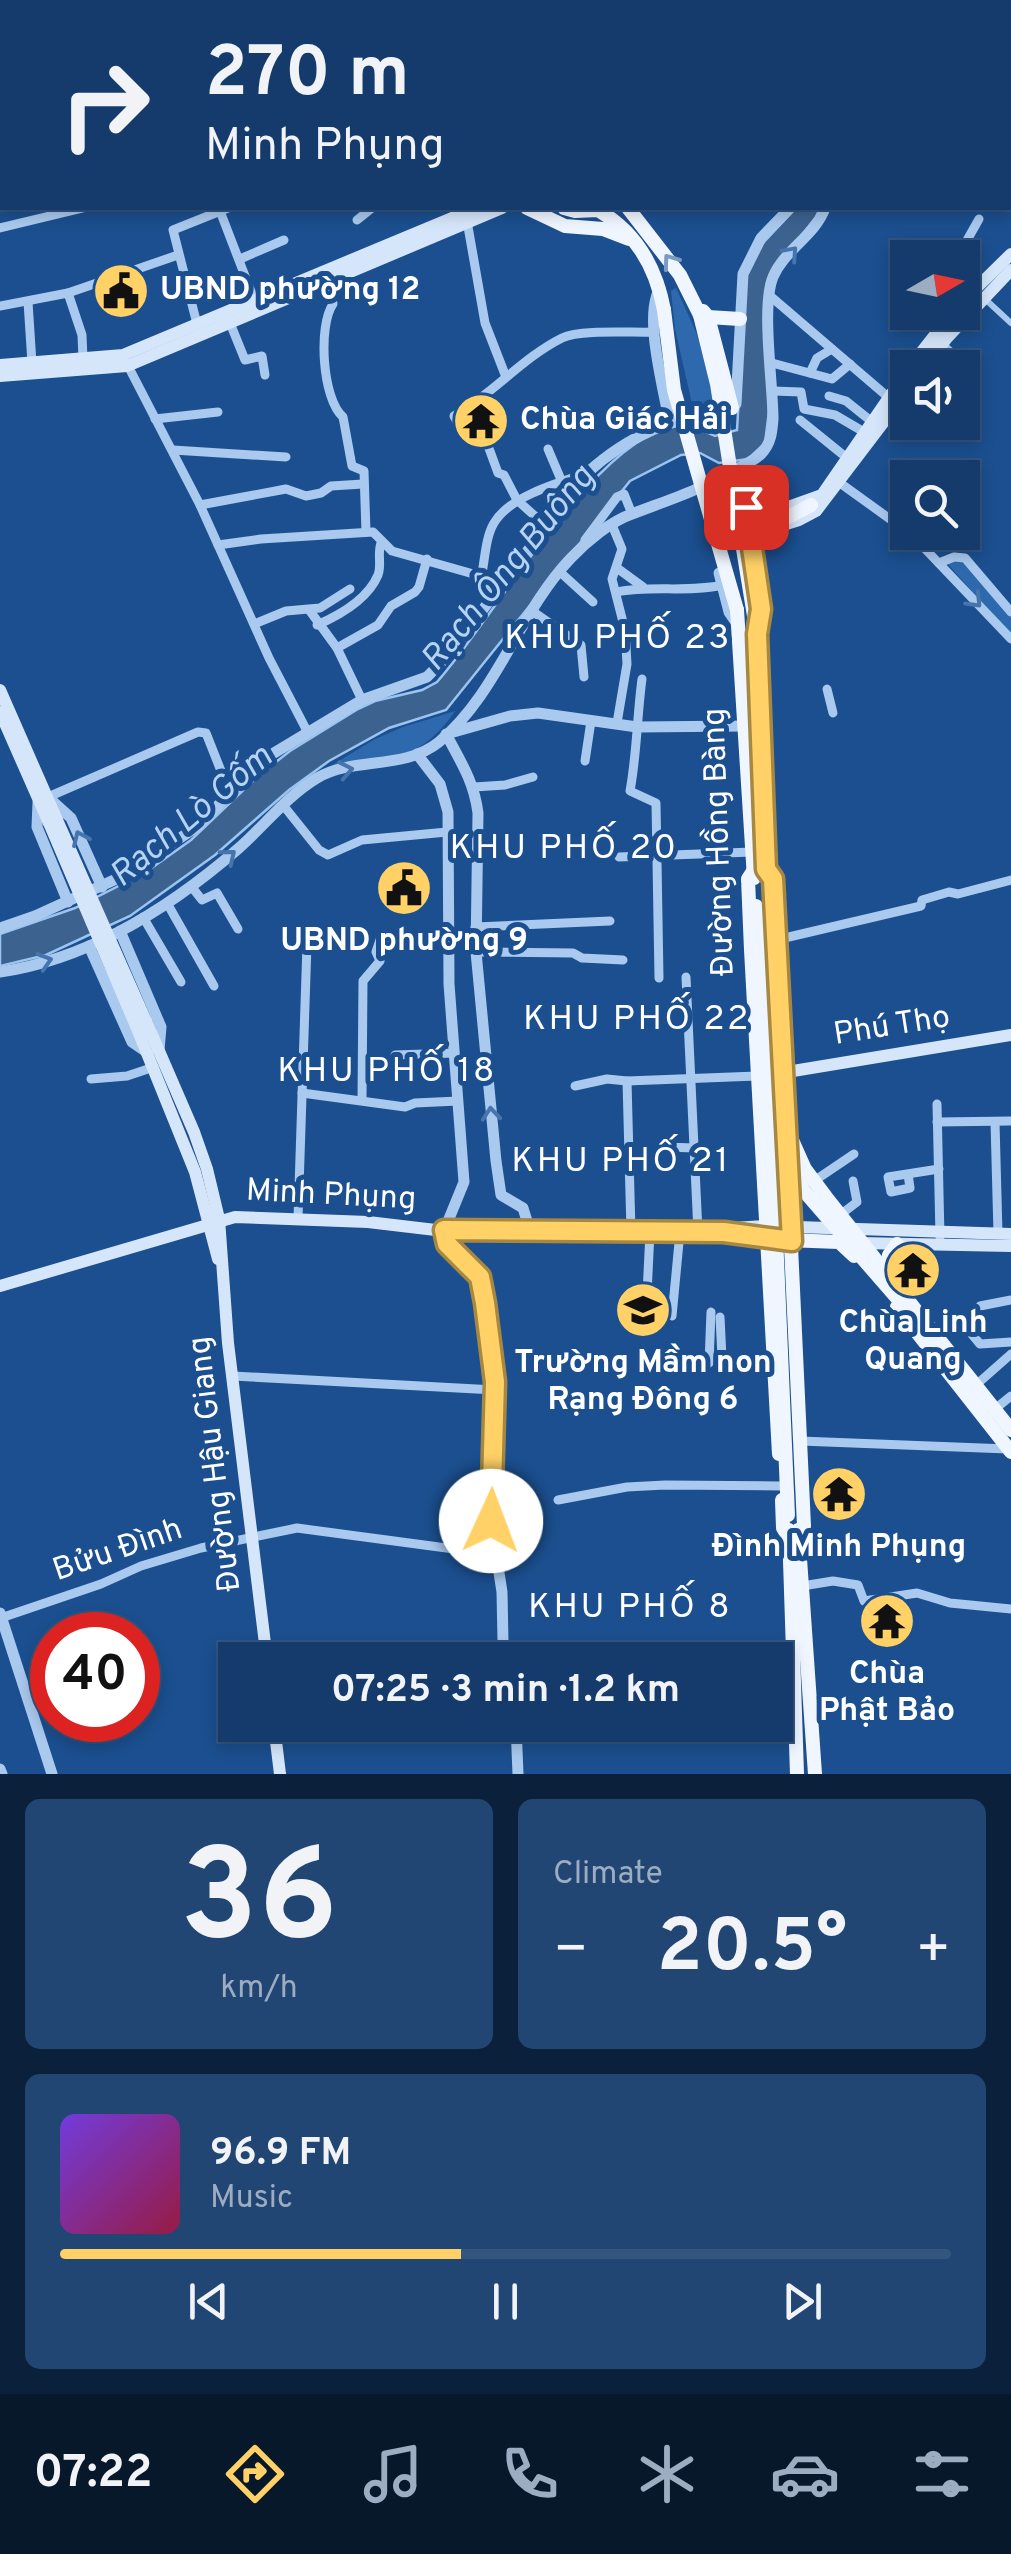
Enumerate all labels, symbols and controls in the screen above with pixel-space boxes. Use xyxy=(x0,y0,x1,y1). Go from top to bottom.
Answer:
text: 270 m xyxy=(205,32,410,121)
icon: right xyxy=(40,40,170,170)
text: Minh Phụng xyxy=(205,119,445,176)
north arrow xyxy=(890,240,980,330)
map controls xyxy=(890,240,980,550)
one-way arrow xyxy=(780,246,798,265)
one-way arrow xyxy=(664,254,682,273)
public building icon: UBND phường 12 xyxy=(91,261,151,321)
place label: UBND phường 12 xyxy=(160,271,420,311)
button: sound xyxy=(890,350,980,440)
temple icon: Chùa Giác Hải xyxy=(451,391,511,451)
place label: Chùa Giác Hải xyxy=(520,401,728,441)
water label: Rạch Ông Buông xyxy=(412,456,606,681)
button: search xyxy=(890,460,980,550)
pin xyxy=(704,465,789,550)
icon: arrive xyxy=(719,480,774,535)
one-way arrow xyxy=(963,590,981,608)
district label: KHU PHỐ 23 xyxy=(504,611,732,661)
street label: Đường Hồng Bàng xyxy=(694,707,745,977)
water label: Rạch Lò Gốm xyxy=(102,736,283,898)
one-way arrow xyxy=(337,760,354,781)
district label: KHU PHỐ 20 xyxy=(449,821,679,871)
one-way arrow xyxy=(72,830,92,848)
one-way arrow xyxy=(217,850,235,868)
public building icon: UBND phường 9 xyxy=(374,858,434,918)
place label: UBND phường 9 xyxy=(280,922,528,962)
one-way arrow xyxy=(36,952,53,973)
district label: KHU PHỐ 22 xyxy=(523,992,751,1042)
street label: Phú Thọ xyxy=(831,998,953,1056)
district label: KHU PHỐ 18 xyxy=(277,1044,497,1094)
one-way arrow xyxy=(481,1105,503,1121)
district label: KHU PHỐ 21 xyxy=(511,1134,731,1184)
street label: Minh Phụng xyxy=(245,1172,417,1220)
temple icon: Chùa Linh Quang xyxy=(883,1240,943,1300)
school or university icon: Trường Mầm non Rạng Đông 6 xyxy=(613,1280,673,1340)
place label: Chùa Linh Quang xyxy=(838,1304,988,1381)
street label: Đường Hậu Giang xyxy=(180,1334,252,1594)
place label: Trường Mầm non Rạng Đông 6 xyxy=(514,1343,772,1421)
temple icon: Đình Minh Phụng xyxy=(809,1464,869,1524)
position arrow xyxy=(439,1469,543,1573)
street label: Bửu Đình xyxy=(48,1510,188,1592)
place label: Đình Minh Phụng xyxy=(712,1528,966,1568)
district label: KHU PHỐ 8 xyxy=(528,1580,732,1630)
temple icon: Chùa Phật Bảo xyxy=(857,1591,917,1651)
speed limit sign: 40 xyxy=(30,1612,160,1742)
place label: Chùa Phật Bảo xyxy=(819,1655,955,1732)
text: 07:25 · 3 min · 1.2 km xyxy=(331,1667,680,1716)
text: 36 xyxy=(180,1821,338,1986)
text: Climate xyxy=(553,1855,663,1895)
text: 20.5° xyxy=(657,1903,847,1998)
text: − xyxy=(553,1917,588,1987)
text: + xyxy=(916,1917,951,1987)
text: km/h xyxy=(220,1969,298,2009)
text: 96.9 FM xyxy=(210,2130,351,2179)
text: Music xyxy=(210,2179,293,2219)
icon: previous xyxy=(181,2274,236,2329)
icon: pause xyxy=(478,2274,533,2329)
icon: next xyxy=(775,2274,830,2329)
icon: directions xyxy=(220,2439,290,2509)
icon: music xyxy=(358,2439,428,2509)
icon: phone xyxy=(495,2439,565,2509)
icon: climate xyxy=(632,2439,702,2509)
icon: car xyxy=(770,2439,840,2509)
icon: filters xyxy=(907,2439,977,2509)
text: 07:22 xyxy=(34,2446,153,2503)

